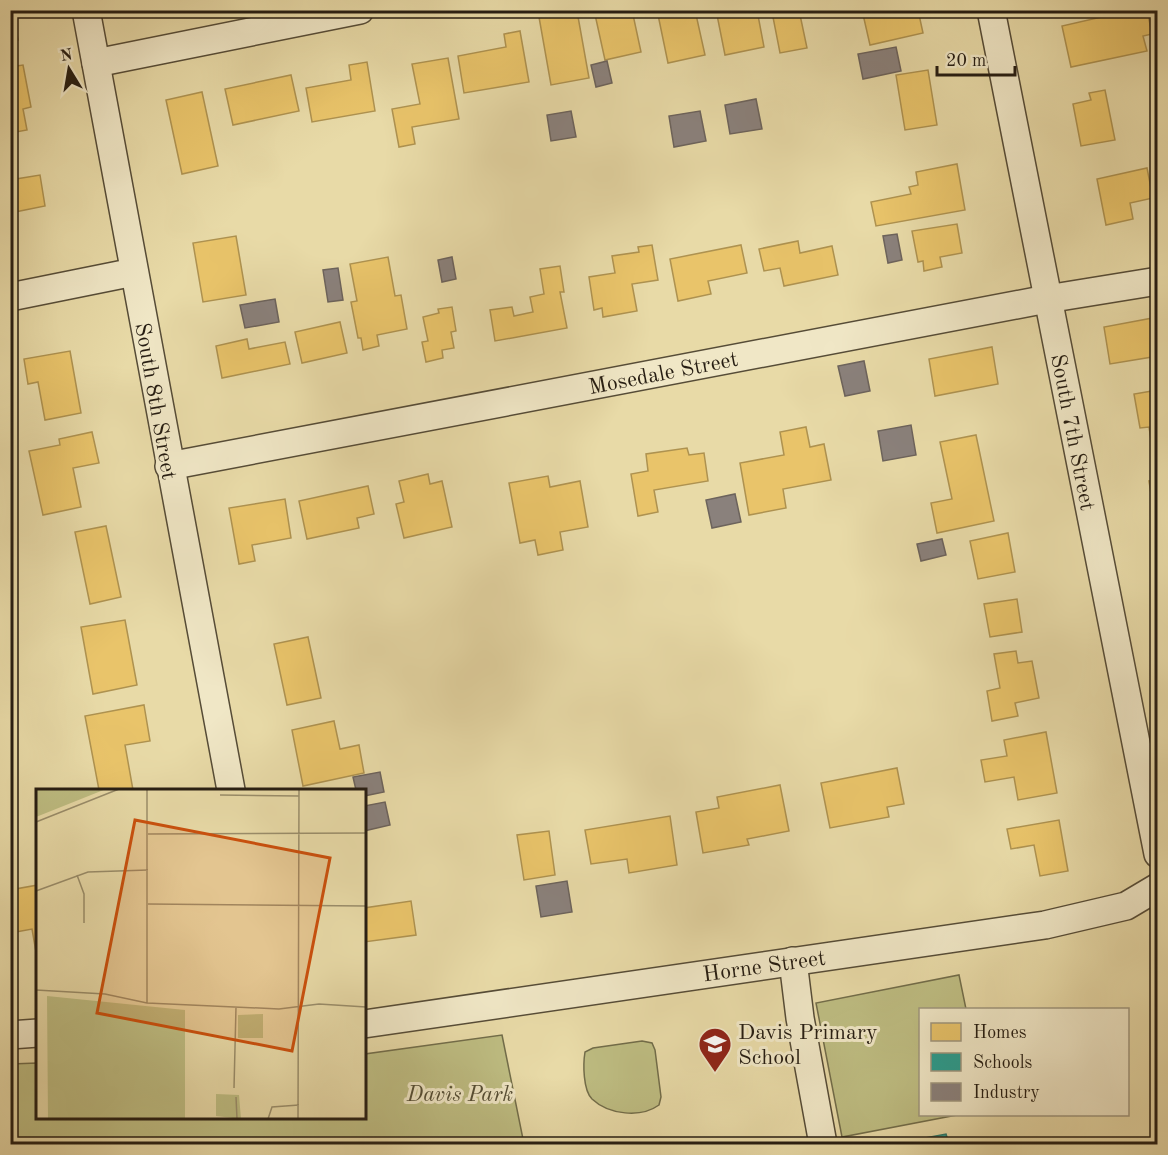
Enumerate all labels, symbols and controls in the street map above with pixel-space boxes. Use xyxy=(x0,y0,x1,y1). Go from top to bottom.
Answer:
north arrow xyxy=(39,39,99,99)
scale bar xyxy=(937,39,1015,77)
text: N xyxy=(59,47,75,65)
text: 20 m xyxy=(946,52,986,70)
street label: South 8th Street xyxy=(130,321,180,482)
street label: Mosedale Street xyxy=(587,349,740,399)
street label: South 7th Street xyxy=(1046,352,1098,513)
inset map xyxy=(36,789,366,1119)
street label: Horne Street xyxy=(701,947,827,986)
legend xyxy=(919,1008,1129,1116)
place label: Davis Primary School xyxy=(738,1022,878,1069)
text: Homes xyxy=(973,1024,1027,1042)
school or university icon: Davis Primary School xyxy=(697,1026,733,1073)
text: Schools xyxy=(973,1054,1033,1072)
park label: Davis Park xyxy=(406,1084,513,1106)
text: Industry xyxy=(973,1084,1040,1102)

